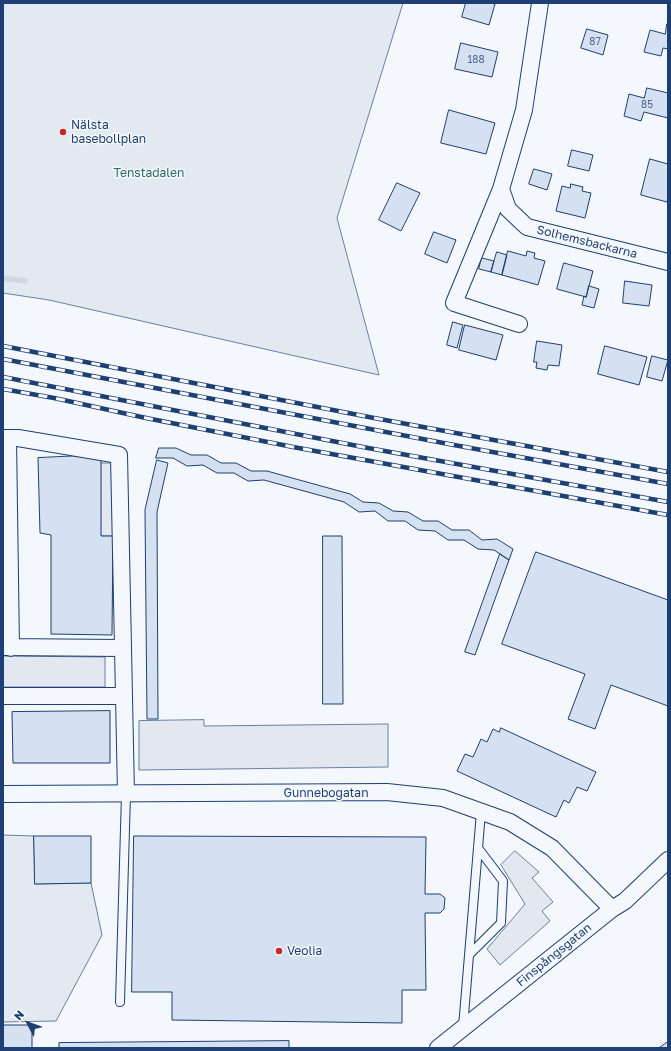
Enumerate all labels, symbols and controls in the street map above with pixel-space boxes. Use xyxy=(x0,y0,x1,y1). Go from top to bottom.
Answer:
house number: 87 xyxy=(589,36,601,48)
house number: 188 xyxy=(467,54,485,66)
house number: 85 xyxy=(641,99,653,111)
place label: Nälsta basebollplan xyxy=(71,118,146,146)
marker: Nälsta basebollplan xyxy=(58,127,68,137)
park label: Tenstadalen xyxy=(114,166,184,180)
street label: Solhemsbackarna xyxy=(535,223,639,261)
street label: Gunnebogatan xyxy=(283,786,369,800)
street label: Finspångsgatan xyxy=(514,920,594,990)
place label: Veolia xyxy=(287,944,322,958)
marker: Veolia xyxy=(274,946,284,956)
north arrow xyxy=(8,1003,48,1043)
text: N xyxy=(11,1007,26,1022)

